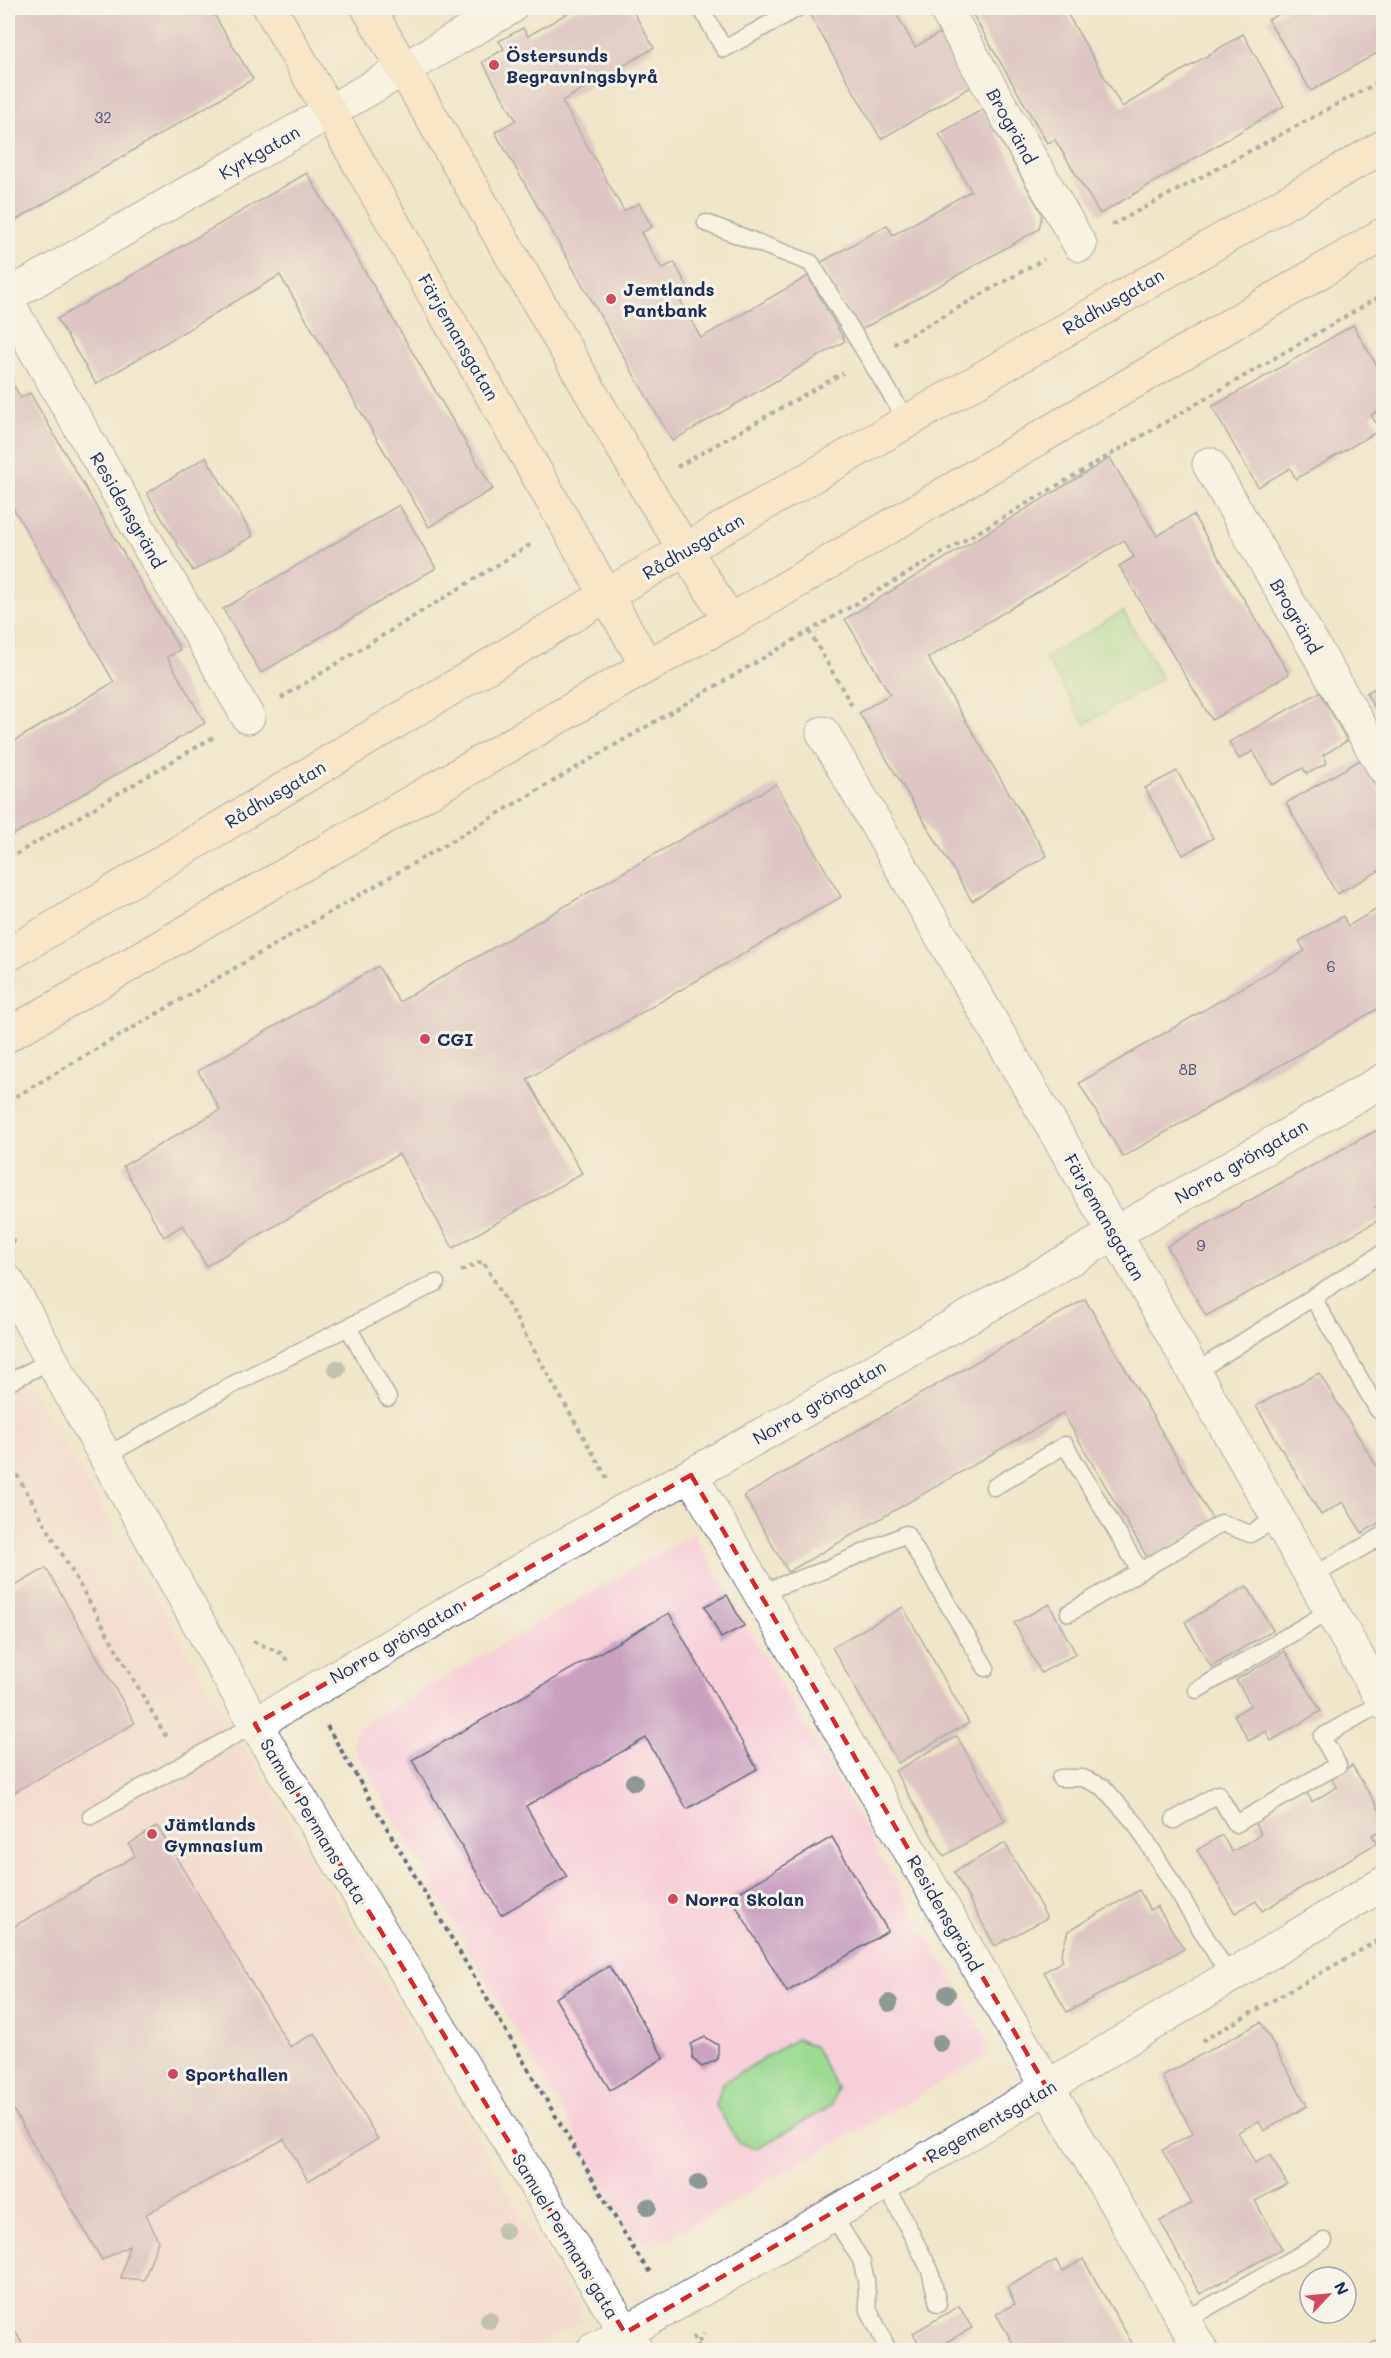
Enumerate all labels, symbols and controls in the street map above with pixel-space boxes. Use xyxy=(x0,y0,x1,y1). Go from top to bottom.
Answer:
place label: Östersunds Begravningsbyrå xyxy=(506,43,658,88)
marker: Östersunds Begravningsbyrå xyxy=(487,58,501,72)
street label: Brogränd xyxy=(981,84,1043,168)
house number: 32 xyxy=(94,107,112,127)
street label: Kyrkgatan xyxy=(214,119,304,185)
street label: Rådhusgatan xyxy=(1058,262,1168,340)
street label: Färjemansgatan xyxy=(413,269,505,405)
place label: Jemtlands Pantbank xyxy=(623,277,715,322)
marker: Jemtlands Pantbank xyxy=(604,292,618,306)
street label: Residensgränd xyxy=(85,448,171,572)
street label: Rådhusgatan xyxy=(638,507,748,585)
street label: Brogränd xyxy=(1265,574,1327,658)
street label: Rådhusgatan xyxy=(220,754,330,834)
house number: 6 xyxy=(1326,956,1336,976)
place label: CGI xyxy=(437,1027,473,1051)
marker: CGI xyxy=(418,1032,432,1046)
house number: 8B xyxy=(1179,1059,1197,1079)
street label: Norra gröngatan xyxy=(1170,1113,1312,1209)
street label: Färjemansgatan xyxy=(1059,1149,1151,1285)
house number: 9 xyxy=(1197,1235,1206,1255)
street label: Norra gröngatan xyxy=(748,1354,890,1450)
street label: Norra gröngatan xyxy=(325,1593,467,1689)
street label: Samuel Permans gata xyxy=(255,1734,373,1908)
place label: Jämtlands Gymnasium xyxy=(164,1812,263,1857)
marker: Jämtlands Gymnasium xyxy=(145,1827,159,1841)
street label: Residensgränd xyxy=(902,1851,988,1975)
place label: Norra Skolan xyxy=(685,1887,804,1911)
marker: Norra Skolan xyxy=(666,1892,680,1906)
place label: Sporthallen xyxy=(185,2062,288,2086)
marker: Sporthallen xyxy=(166,2067,180,2081)
street label: Regementsgatan xyxy=(921,2074,1061,2168)
street label: Samuel Permans gata xyxy=(507,2149,625,2323)
north arrow xyxy=(1298,2265,1358,2325)
text: N xyxy=(1330,2278,1354,2298)

